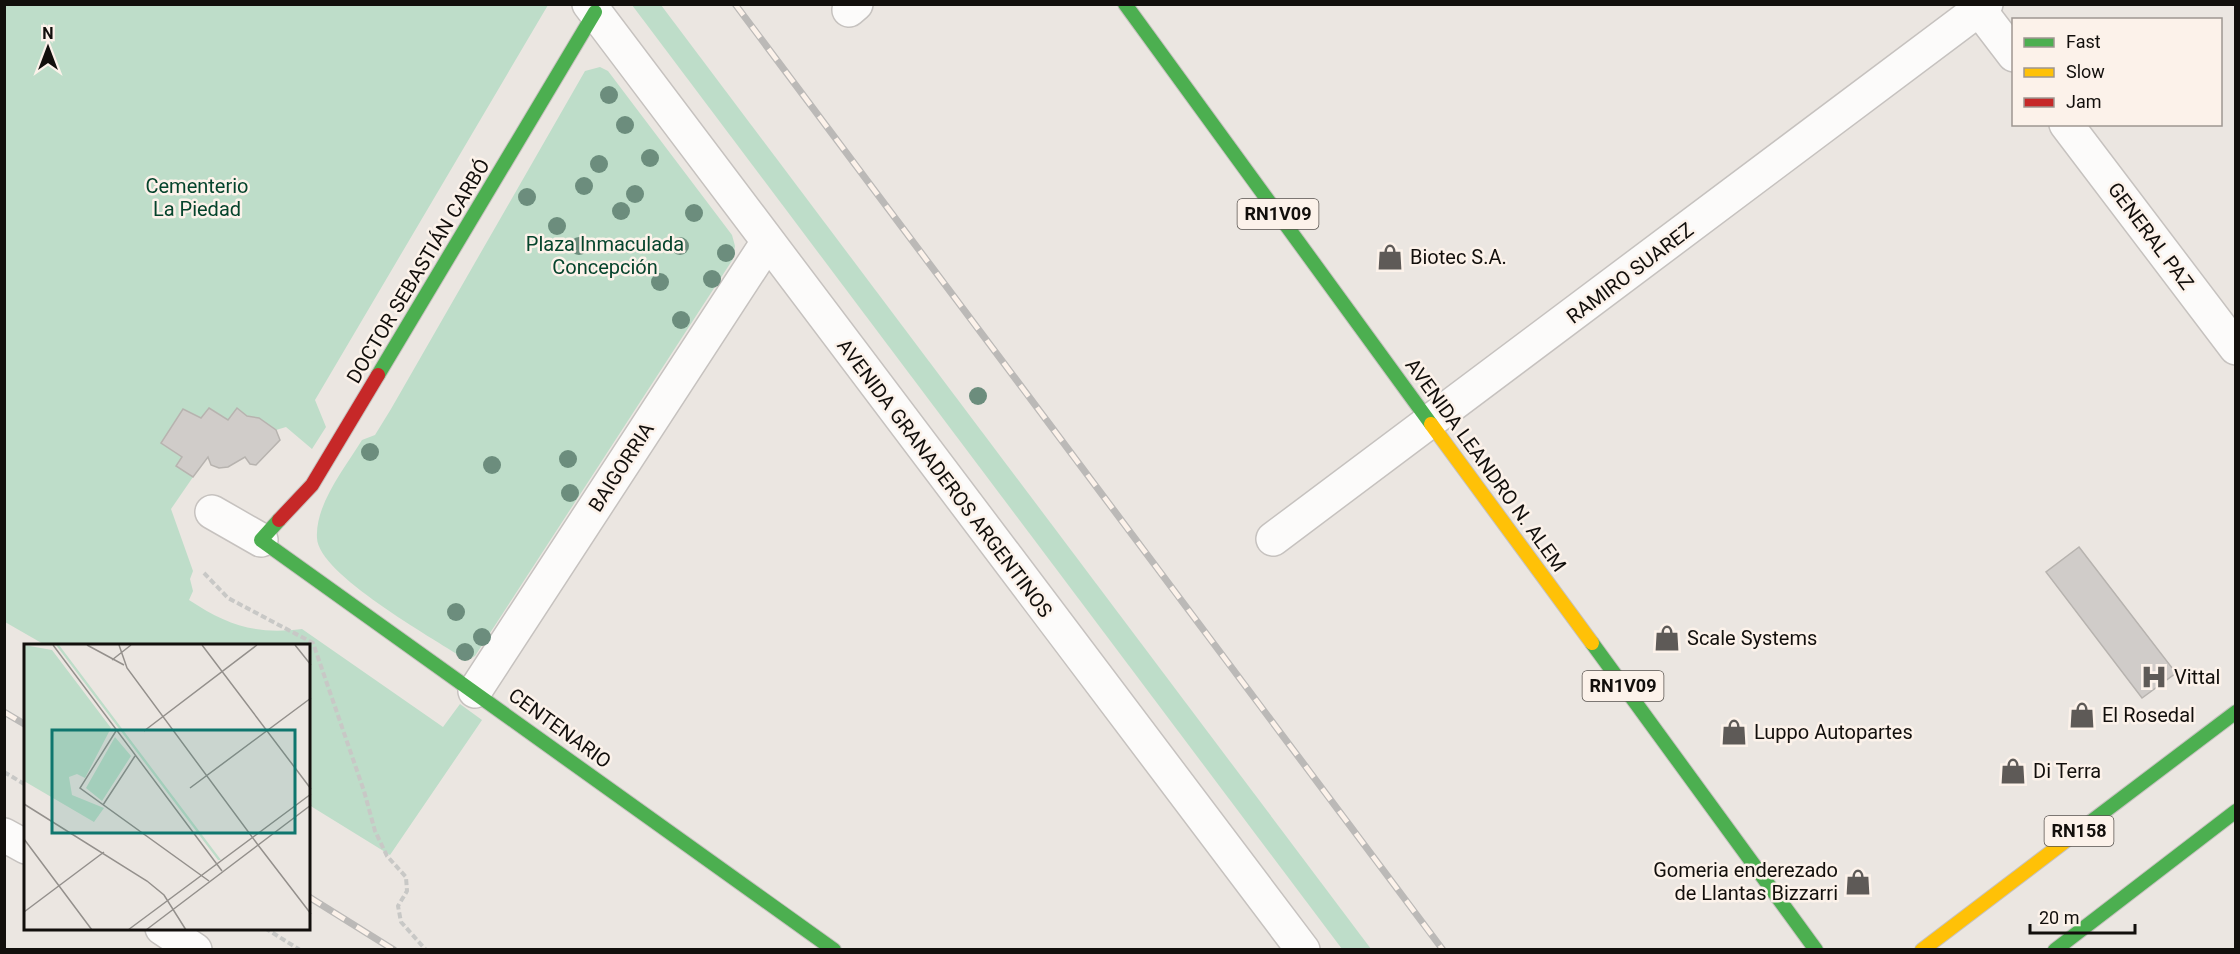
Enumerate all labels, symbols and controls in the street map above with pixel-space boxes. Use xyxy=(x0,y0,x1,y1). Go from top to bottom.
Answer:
north arrow xyxy=(18,18,78,78)
legend xyxy=(2012,18,2222,126)
text: N xyxy=(42,24,54,43)
text: Fast xyxy=(2066,31,2101,52)
text: Slow xyxy=(2066,61,2105,82)
text: Jam xyxy=(2066,91,2102,112)
street label: DOCTOR SEBASTIÁN CARBÓ xyxy=(341,155,495,387)
park label: Cementerio La Piedad xyxy=(145,174,249,221)
street label: GENERAL PAZ xyxy=(2103,178,2199,294)
road number: RN1V09 xyxy=(1238,199,1318,229)
street label: RAMIRO SUAREZ xyxy=(1562,217,1698,329)
park label: Plaza Inmaculada Concepción xyxy=(526,232,684,279)
shop icon: Biotec S.A. xyxy=(1375,242,1405,272)
place label: Biotec S.A. xyxy=(1410,245,1507,269)
street label: AVENIDA GRANADEROS ARGENTINOS xyxy=(832,334,1058,622)
street label: AVENIDA LEANDRO N. ALEM xyxy=(1401,354,1571,576)
street label: BAIGORRIA xyxy=(583,418,659,516)
shop icon: Scale Systems xyxy=(1652,623,1682,653)
place label: Scale Systems xyxy=(1687,626,1817,650)
inset map xyxy=(24,644,310,930)
hospital icon: Vittal xyxy=(2139,662,2169,692)
place label: Vittal xyxy=(2174,665,2220,689)
road number: RN1V09 xyxy=(1582,671,1664,701)
street label: CENTENARIO xyxy=(504,683,616,773)
shop icon: El Rosedal xyxy=(2067,700,2097,730)
place label: El Rosedal xyxy=(2102,703,2195,727)
shop icon: Luppo Autopartes xyxy=(1719,717,1749,747)
place label: Luppo Autopartes xyxy=(1754,720,1913,744)
shop icon: Di Terra xyxy=(1998,756,2028,786)
place label: Di Terra xyxy=(2033,759,2101,783)
road number: RN158 xyxy=(2044,816,2114,846)
place label: Gomeria enderezado de Llantas Bizzarri xyxy=(1653,858,1838,905)
shop icon: Gomeria enderezado de Llantas Bizzarri xyxy=(1843,867,1873,897)
scale bar xyxy=(2030,897,2135,935)
text: 20 m xyxy=(2039,907,2079,928)

